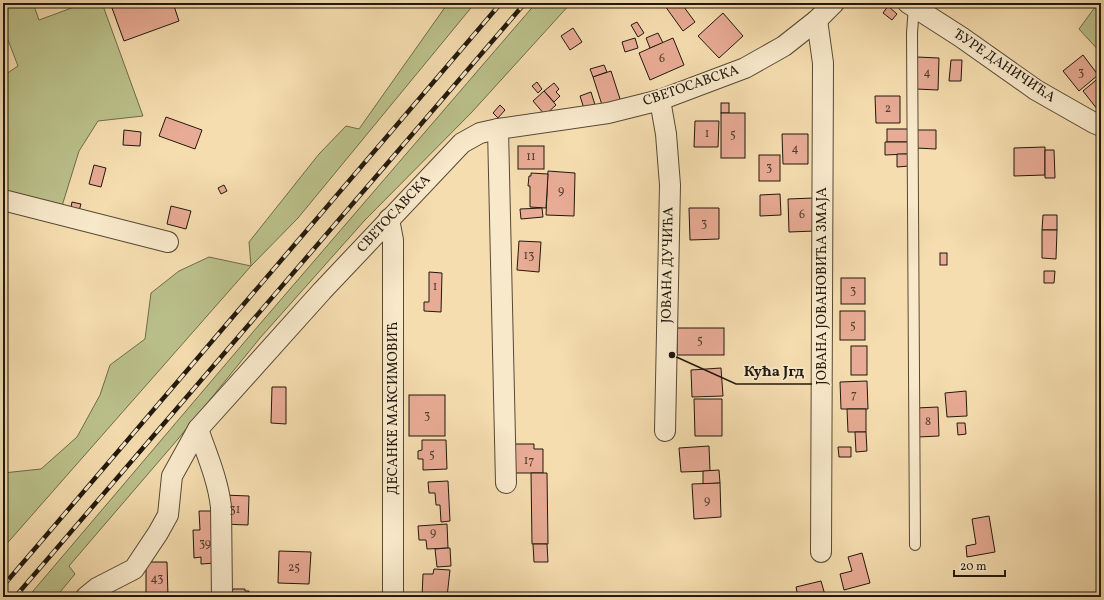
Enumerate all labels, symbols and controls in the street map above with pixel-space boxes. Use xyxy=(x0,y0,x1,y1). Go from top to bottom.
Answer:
street label: ЂУРЕ ДАНИЧИЋА xyxy=(949,25,1059,107)
house number: 6 xyxy=(659,51,665,67)
street label: СВЕТОСАВСКА xyxy=(641,61,742,111)
house number: 4 xyxy=(923,65,931,81)
house number: 3 xyxy=(1078,65,1084,81)
house number: 2 xyxy=(885,101,891,117)
house number: 1 xyxy=(705,126,709,142)
house number: 5 xyxy=(730,127,736,143)
house number: 4 xyxy=(791,141,799,157)
house number: 11 xyxy=(526,149,536,165)
house number: 3 xyxy=(766,160,772,176)
street label: СВЕТОСАВСКА xyxy=(353,171,435,257)
house number: 9 xyxy=(558,183,564,199)
street label: ЈОВАНА ЈОВАНОВИЋА ЗМАЈА xyxy=(813,187,832,385)
street label: ЈОВАНА ДУЧИЋА xyxy=(657,207,679,323)
house number: 6 xyxy=(799,207,805,223)
house number: 3 xyxy=(701,216,707,232)
house number: 13 xyxy=(524,248,534,264)
house number: 1 xyxy=(433,279,437,295)
house number: 3 xyxy=(850,283,856,299)
house number: 5 xyxy=(850,318,856,334)
street label: ДЕСАНКЕ МАКСИМОВИЋ xyxy=(384,321,403,495)
house number: 5 xyxy=(697,333,703,349)
callout: Кућа Јгд xyxy=(736,357,812,384)
text: Кућа Јгд xyxy=(744,362,804,383)
house number: 7 xyxy=(851,387,857,403)
house number: 3 xyxy=(424,408,430,424)
house number: 8 xyxy=(925,414,931,430)
house number: 5 xyxy=(429,447,435,463)
house number: 17 xyxy=(524,453,534,469)
house number: 9 xyxy=(704,493,710,509)
house number: 31 xyxy=(230,502,240,518)
house number: 9 xyxy=(430,525,436,541)
house number: 39 xyxy=(199,536,211,552)
scale bar xyxy=(954,552,1005,578)
text: 20 m xyxy=(960,559,987,575)
house number: 25 xyxy=(288,560,300,576)
house number: 43 xyxy=(151,571,163,587)

